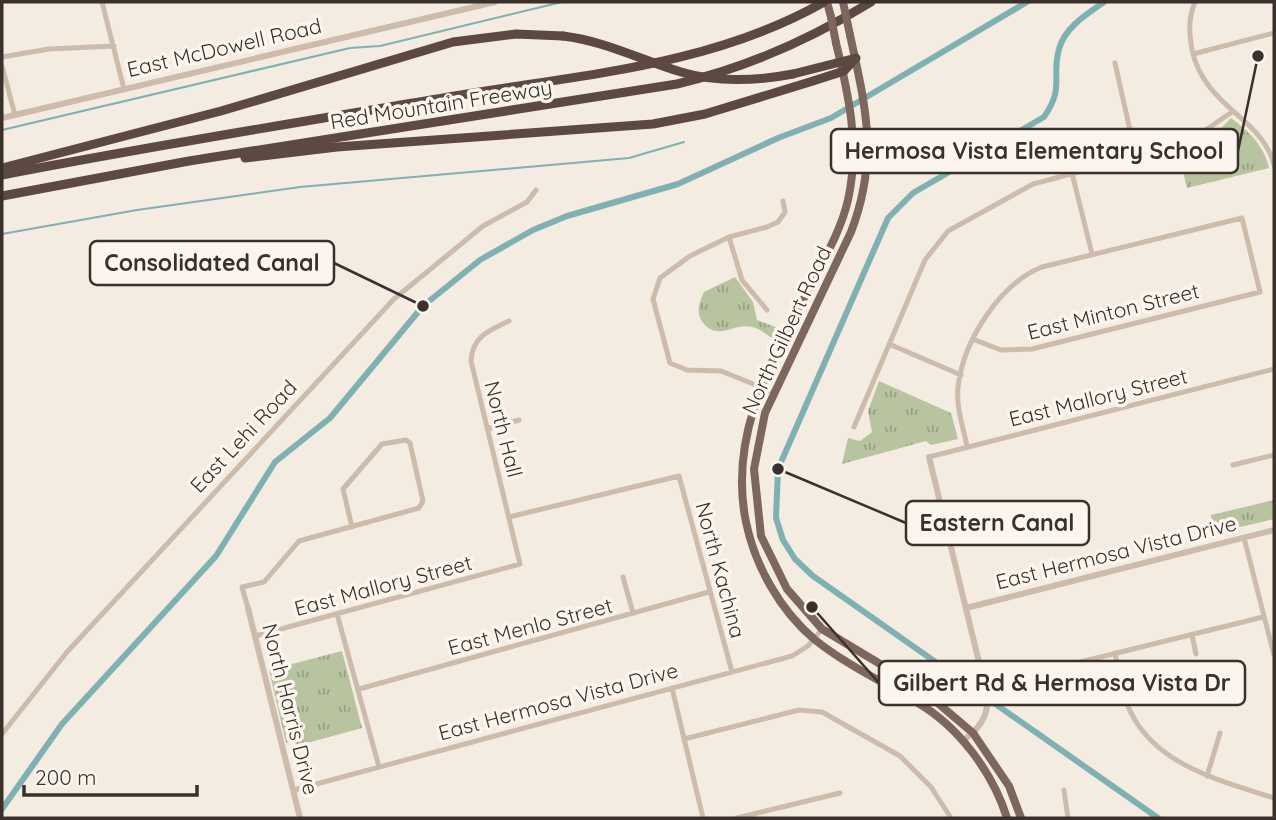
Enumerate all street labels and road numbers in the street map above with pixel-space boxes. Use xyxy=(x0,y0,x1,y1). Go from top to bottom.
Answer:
street label: East McDowell Road xyxy=(124,12,324,82)
street label: Red Mountain Freeway xyxy=(328,74,554,134)
street label: North Gilbert Road xyxy=(736,242,836,418)
street label: East Minton Street xyxy=(1024,277,1202,345)
street label: East Mallory Street xyxy=(1006,362,1190,432)
street label: East Lehi Road xyxy=(184,374,302,498)
street label: North Hall xyxy=(479,378,529,480)
street label: North Kachina xyxy=(690,499,752,641)
street label: East Hermosa Vista Drive xyxy=(993,509,1239,595)
street label: East Mallory Street xyxy=(291,549,475,621)
street label: East Menlo Street xyxy=(445,592,615,660)
street label: North Harris Drive xyxy=(257,621,325,797)
street label: East Hermosa Vista Drive xyxy=(435,656,681,746)

